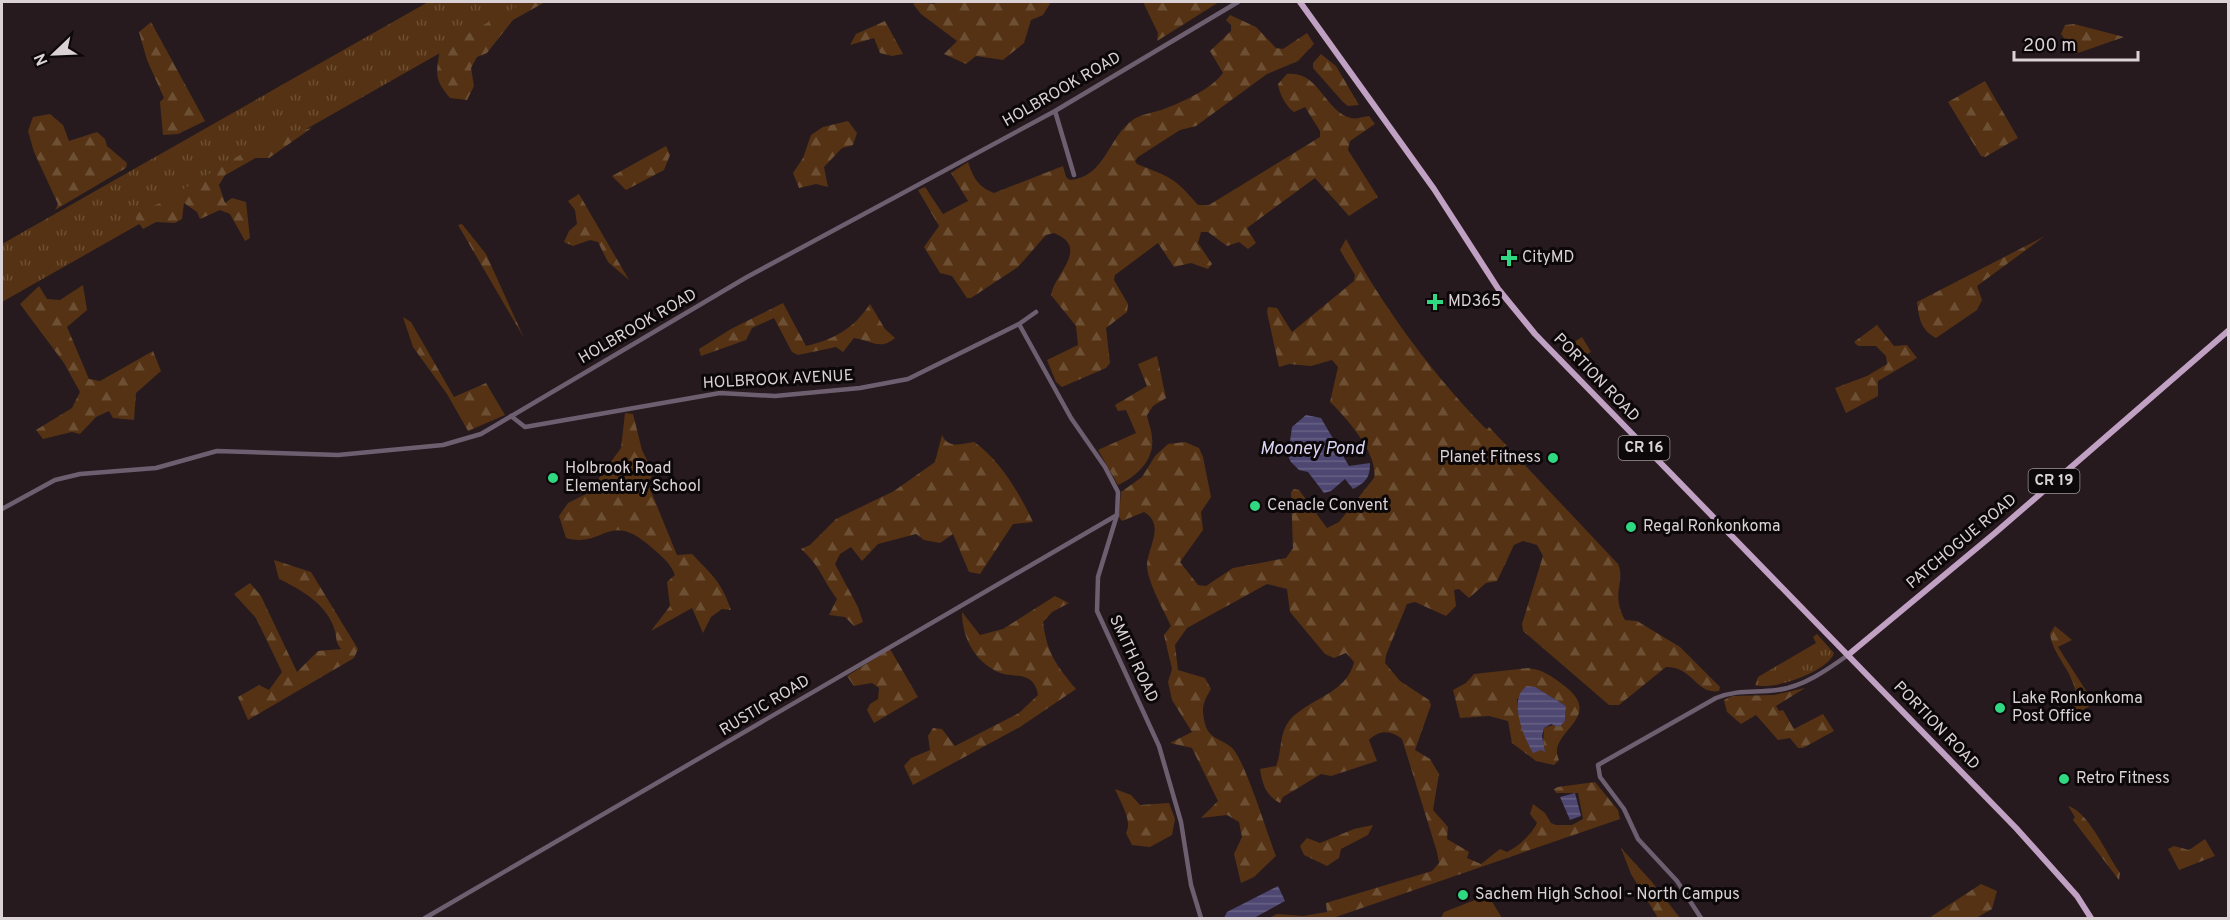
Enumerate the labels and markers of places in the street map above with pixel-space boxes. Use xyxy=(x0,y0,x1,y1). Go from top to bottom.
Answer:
place label: CityMD xyxy=(1522,248,1574,268)
marker: CityMD xyxy=(1500,249,1518,267)
place label: MD365 xyxy=(1448,292,1501,312)
marker: MD365 xyxy=(1426,293,1444,311)
place label: Planet Fitness xyxy=(1439,448,1541,468)
marker: Planet Fitness xyxy=(1546,451,1560,465)
place label: Holbrook Road Elementary School xyxy=(565,459,701,497)
marker: Holbrook Road Elementary School xyxy=(546,471,560,485)
place label: Cenacle Convent xyxy=(1267,496,1388,516)
marker: Cenacle Convent xyxy=(1248,499,1262,513)
place label: Regal Ronkonkoma xyxy=(1643,517,1781,537)
marker: Regal Ronkonkoma xyxy=(1624,520,1638,534)
place label: Lake Ronkonkoma Post Office xyxy=(2012,689,2143,727)
marker: Lake Ronkonkoma Post Office xyxy=(1993,701,2007,715)
place label: Retro Fitness xyxy=(2076,769,2170,789)
marker: Retro Fitness xyxy=(2057,772,2071,786)
place label: Sachem High School - North Campus xyxy=(1475,885,1740,905)
marker: Sachem High School - North Campus xyxy=(1456,888,1470,902)

